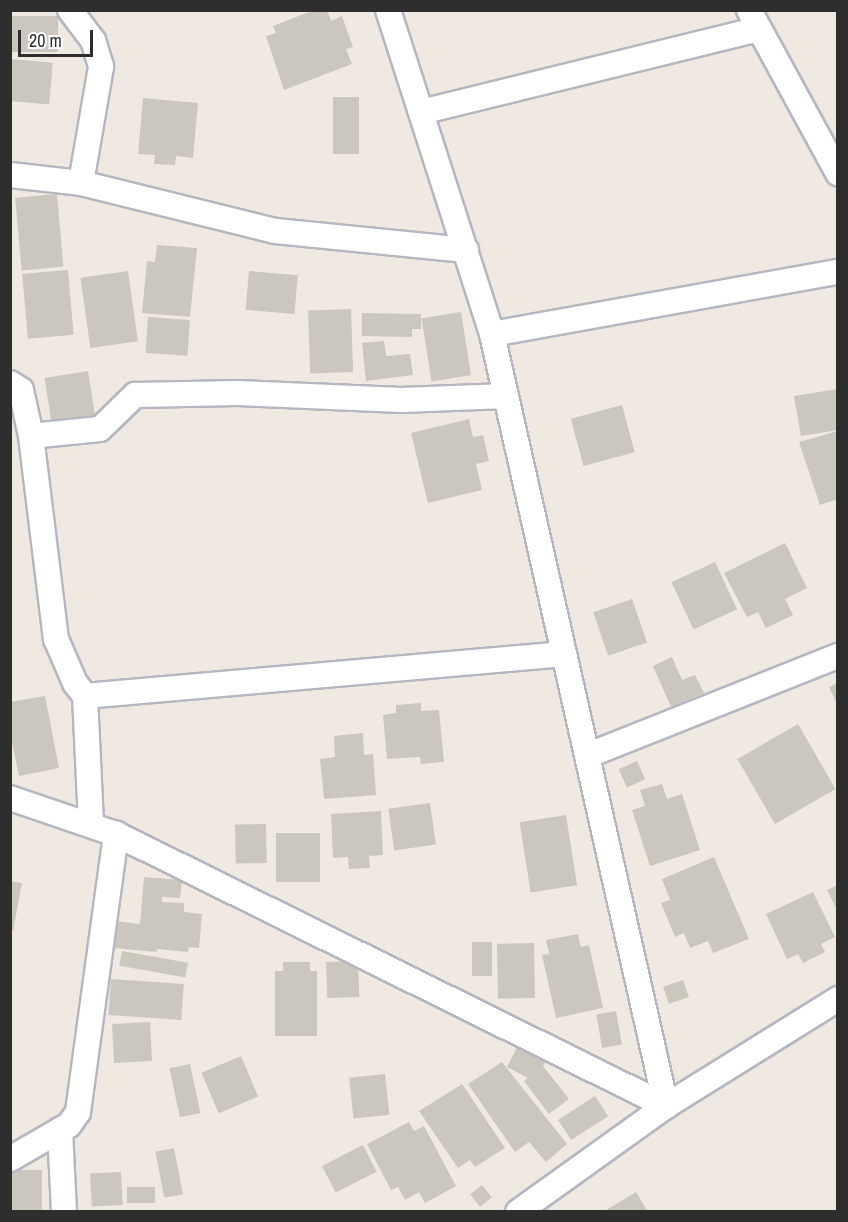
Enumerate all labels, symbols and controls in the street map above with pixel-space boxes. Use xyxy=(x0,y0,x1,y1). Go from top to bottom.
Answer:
scale bar xyxy=(21,18,96,56)
text: 20 m xyxy=(29,28,62,53)

